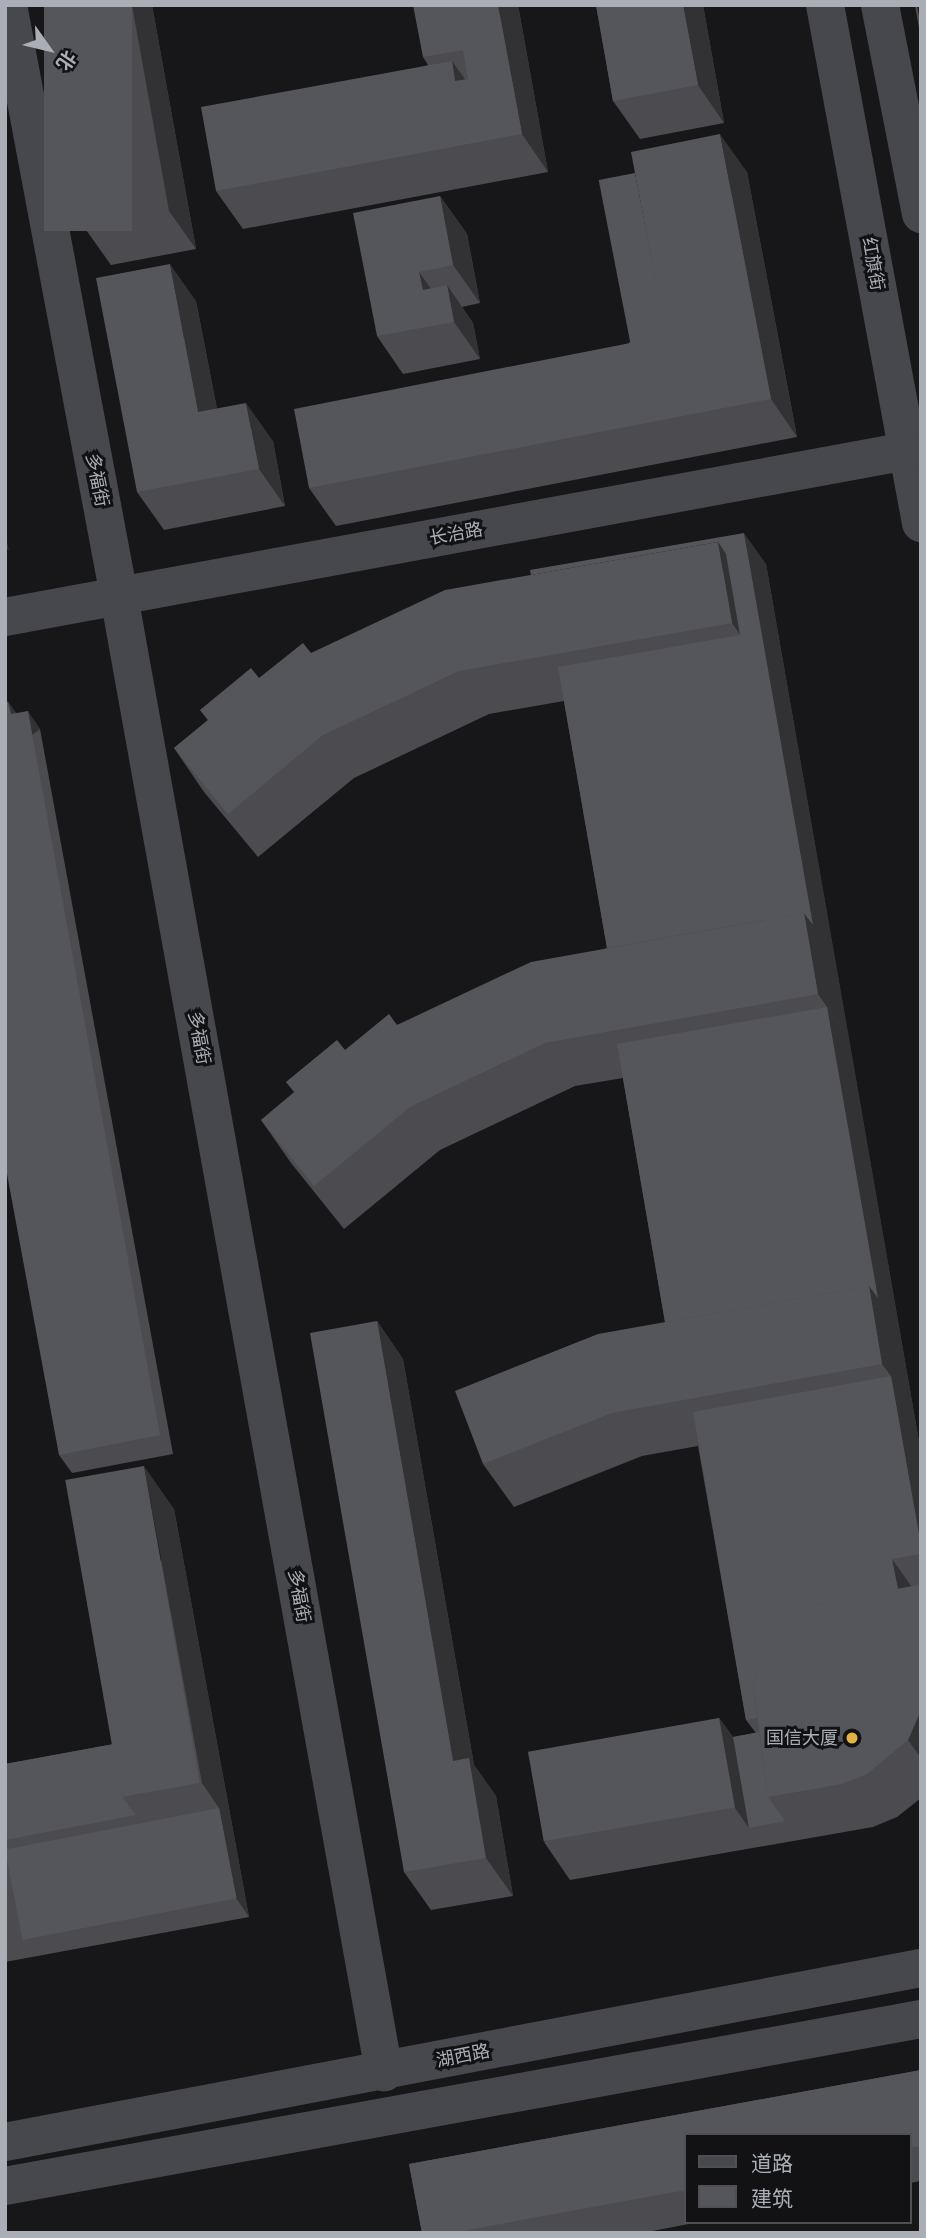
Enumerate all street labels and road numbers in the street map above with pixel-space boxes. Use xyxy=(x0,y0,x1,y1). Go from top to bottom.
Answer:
street label: 红旗街 xyxy=(858,236,888,292)
street label: 多福街 xyxy=(81,451,113,509)
street label: 长治路 xyxy=(428,519,484,549)
street label: 多福街 xyxy=(184,1010,214,1066)
street label: 多福街 xyxy=(284,1568,314,1624)
street label: 湖西路 xyxy=(434,2040,492,2072)

